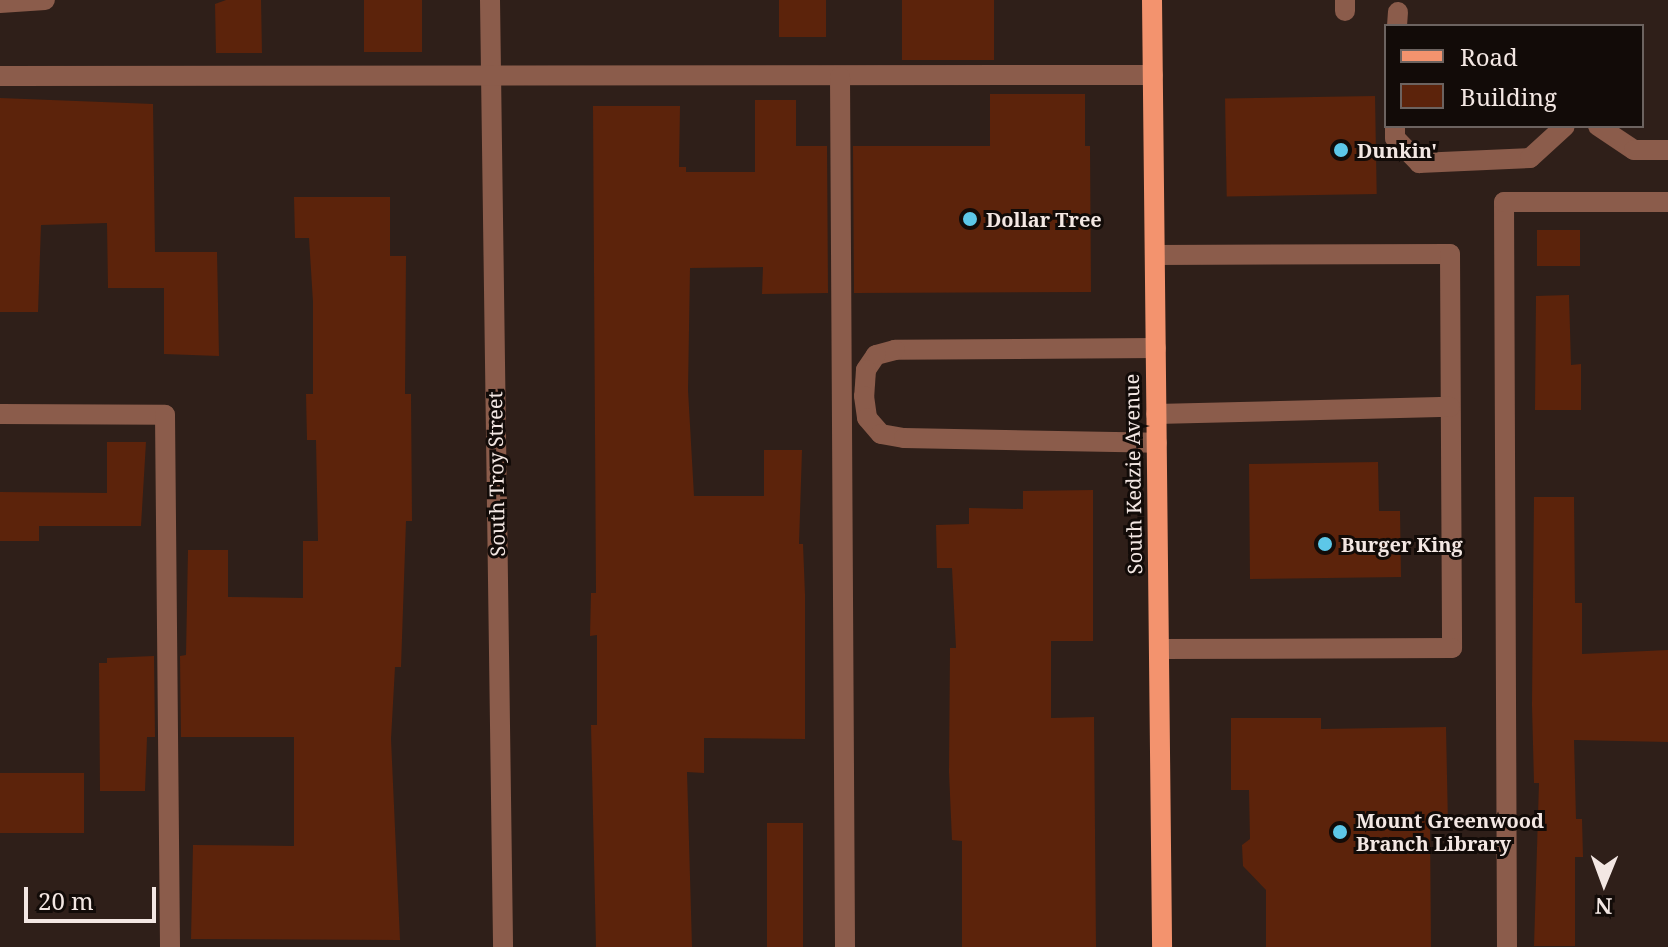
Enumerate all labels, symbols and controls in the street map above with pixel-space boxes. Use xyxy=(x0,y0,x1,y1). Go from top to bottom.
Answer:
legend xyxy=(1384,24,1644,128)
text: Road xyxy=(1460,40,1518,73)
text: Building xyxy=(1460,80,1557,113)
place label: Dunkin' xyxy=(1357,138,1437,162)
marker: Dunkin' xyxy=(1332,141,1350,159)
place label: Dollar Tree xyxy=(986,207,1102,231)
marker: Dollar Tree xyxy=(961,210,979,228)
street label: South Kedzie Avenue xyxy=(1119,373,1147,575)
street label: South Troy Street xyxy=(483,391,509,557)
place label: Burger King xyxy=(1341,532,1463,556)
marker: Burger King xyxy=(1316,535,1334,553)
place label: Mount Greenwood Branch Library xyxy=(1356,808,1544,855)
marker: Mount Greenwood Branch Library xyxy=(1331,823,1349,841)
north arrow xyxy=(1564,843,1644,923)
scale bar xyxy=(28,871,160,921)
text: 20 m xyxy=(38,884,94,917)
text: N xyxy=(1595,892,1613,922)

